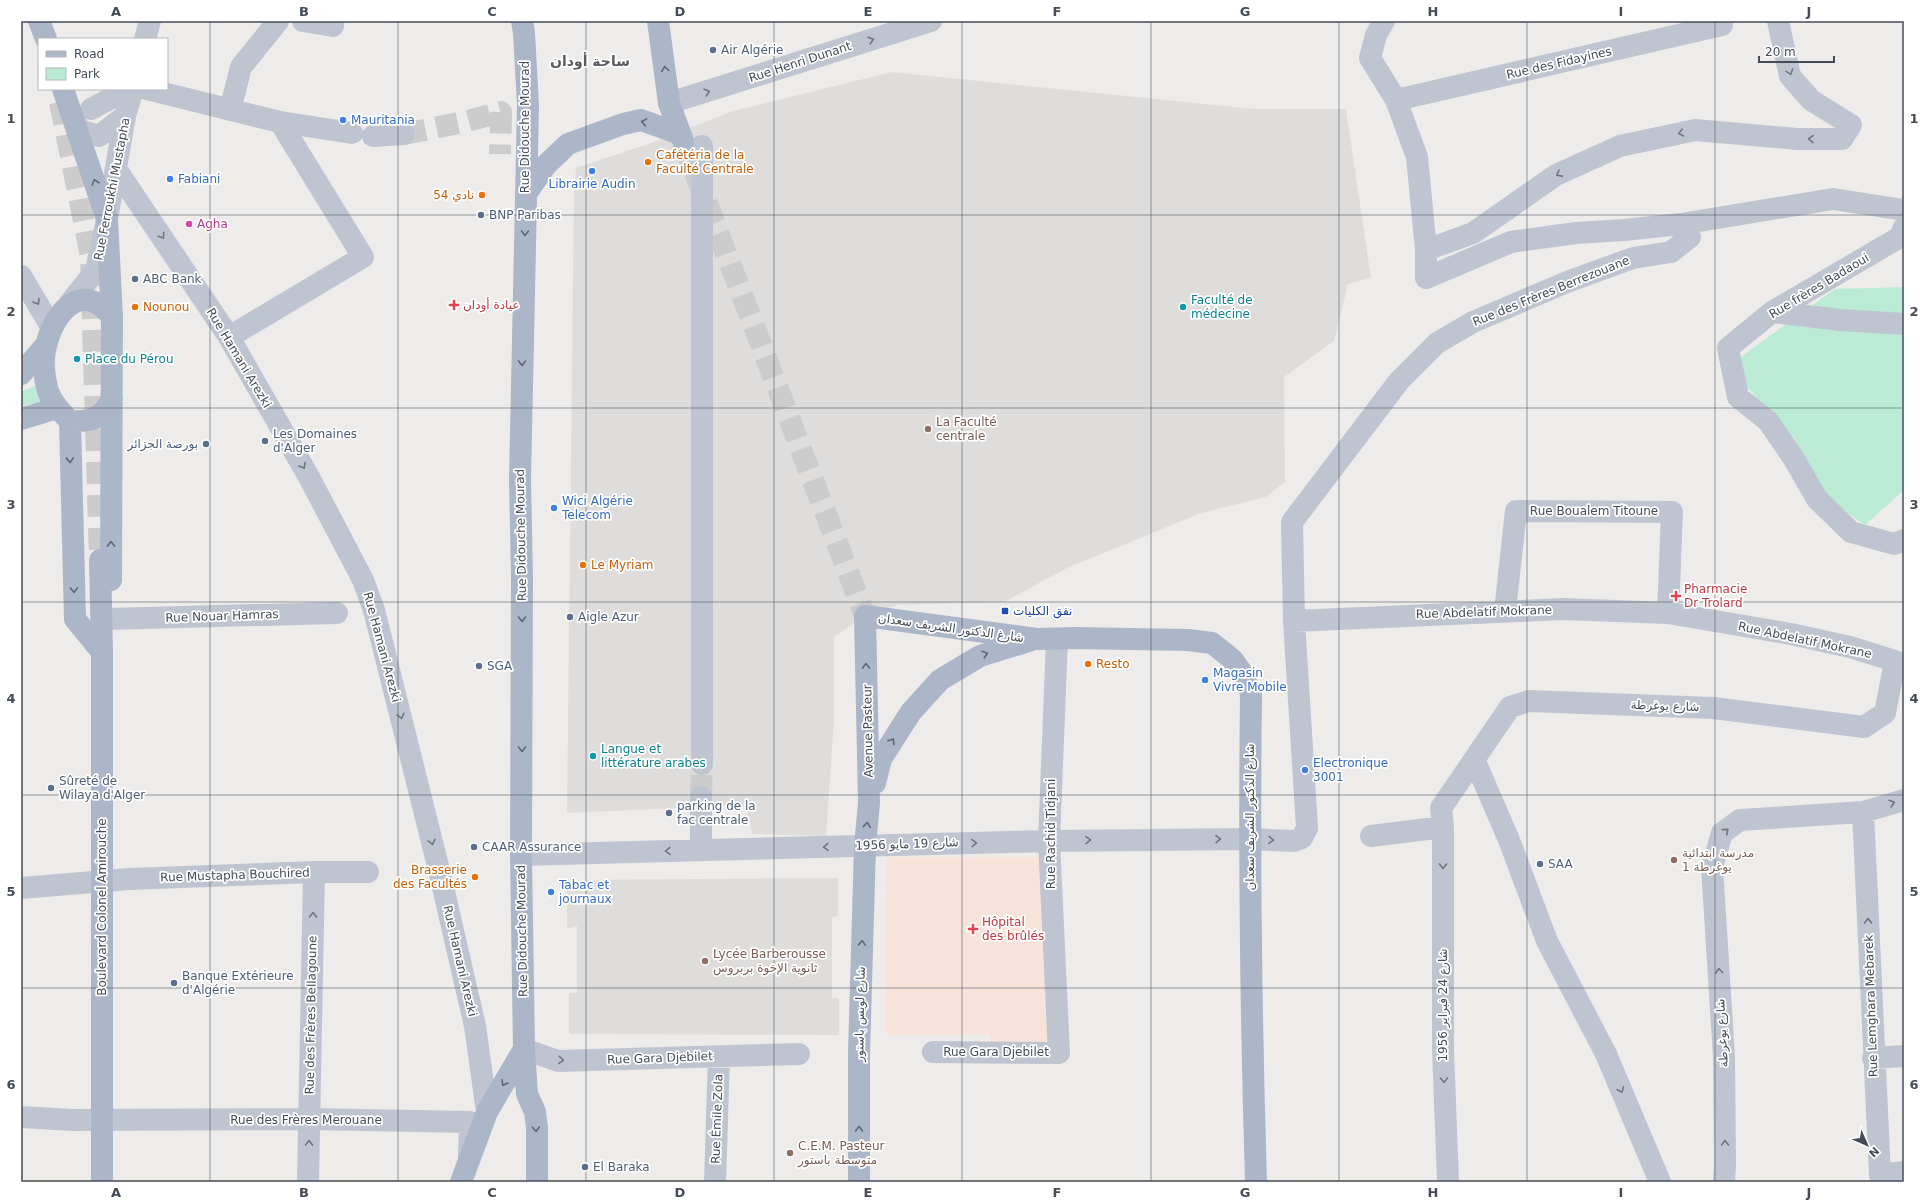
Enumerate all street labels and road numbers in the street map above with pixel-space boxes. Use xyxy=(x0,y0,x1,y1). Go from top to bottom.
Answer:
street label: Rue Henri Dunant xyxy=(747,39,853,85)
street label: Rue des Fidayines xyxy=(1505,44,1613,82)
street label: Rue Didouche Mourad xyxy=(518,61,532,193)
street label: Rue Ferroukhi Mustapha xyxy=(91,116,133,262)
street label: Rue frères Badaoui xyxy=(1767,251,1871,321)
street label: Rue des Frères Berrezouane xyxy=(1471,253,1631,329)
street label: Rue Hamani Arezki xyxy=(204,306,274,410)
street label: Rue Didouche Mourad xyxy=(513,469,529,601)
street label: Rue Boualem Titoune xyxy=(1530,504,1658,518)
street label: Rue Hamani Arezki xyxy=(361,590,403,704)
street label: Rue Abdelatif Mokrane xyxy=(1416,603,1552,621)
street label: Rue Nouar Hamras xyxy=(165,607,279,625)
street label: شارغ الدكتور الشريف سعدان xyxy=(877,611,1025,646)
street label: Rue Abdelatif Mokrane xyxy=(1737,619,1873,661)
street label: Avenue Pasteur xyxy=(860,684,876,778)
street label: شارع يوغرطة xyxy=(1630,698,1700,715)
street label: شارغ الدكتور الشريف سعدان xyxy=(1243,743,1258,891)
street label: Rue Rachid Tidjani xyxy=(1044,779,1058,889)
street label: Boulevard Colonel Amirouche xyxy=(95,818,109,996)
street label: شارع 19 مايو 1956 xyxy=(855,835,959,854)
street label: Rue Mustapha Bouchired xyxy=(160,865,310,885)
street label: Rue Didouche Mourad xyxy=(514,865,530,997)
street label: Rue Hamani Arezki xyxy=(440,904,480,1018)
street label: Rue Lemghara Mebarek xyxy=(1862,934,1880,1077)
street label: Rue des Frères Bellagoune xyxy=(303,935,319,1095)
street label: شارع 24 فبراير 1956 xyxy=(1436,948,1451,1062)
street label: شارع لويس باستور xyxy=(852,966,869,1063)
street label: شارع يوغرطة xyxy=(1713,998,1732,1068)
street label: Rue Gara Djebilet xyxy=(943,1045,1049,1059)
street label: Rue Gara Djebilet xyxy=(607,1049,713,1067)
street label: Rue Émile Zola xyxy=(707,1074,726,1164)
street label: Rue des Frères Merouane xyxy=(230,1113,382,1127)

